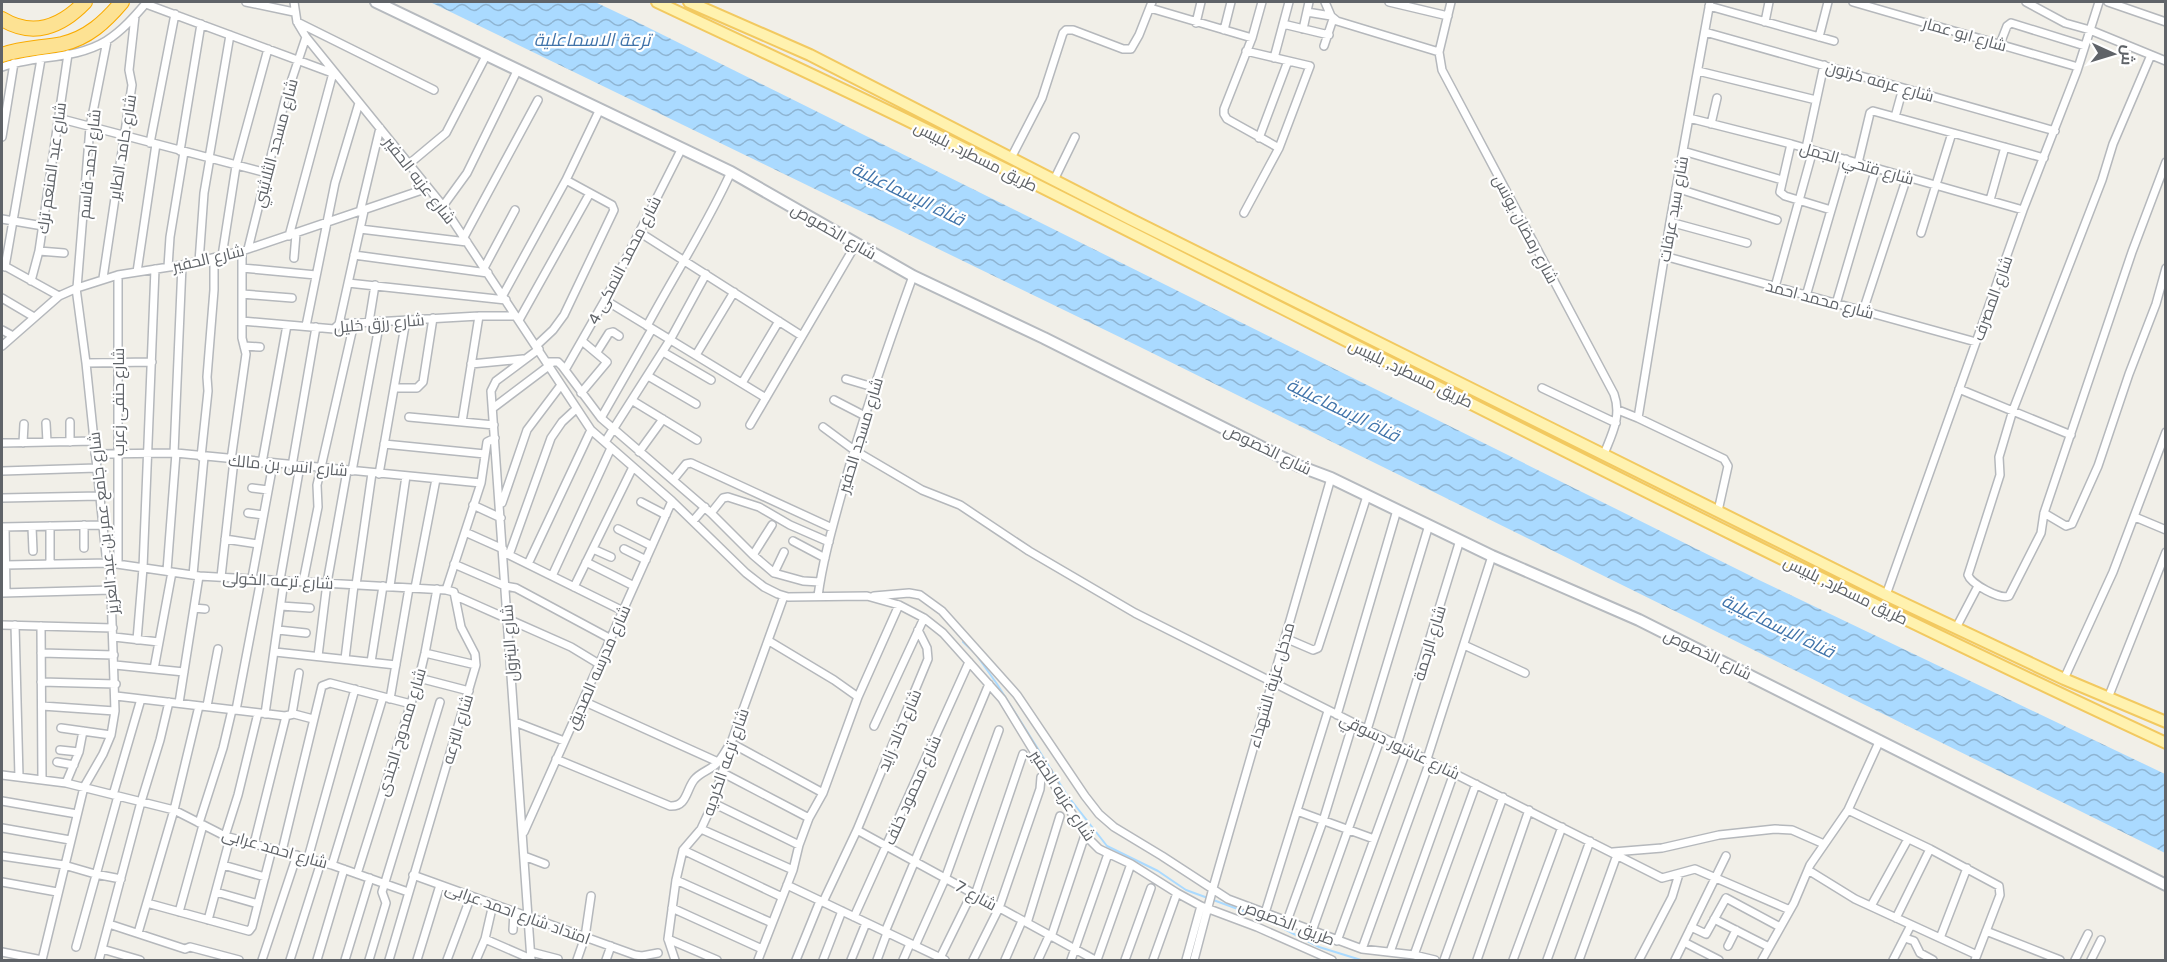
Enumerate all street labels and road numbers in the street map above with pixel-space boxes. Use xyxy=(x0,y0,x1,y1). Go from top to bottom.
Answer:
street label: شارع ابو عمار xyxy=(1919,13,2009,57)
street label: شارع عرفه كرتون xyxy=(1823,57,1936,108)
street label: شارع مسجد الثلاثيني xyxy=(249,77,306,211)
street label: شارع حامد الطاير xyxy=(105,93,142,202)
street label: شارع عبد المنعم ترك xyxy=(33,101,72,235)
street label: شارع احمد قاسم xyxy=(74,108,107,220)
street label: طريق مسطرد, بلبيس xyxy=(910,117,1041,197)
street label: شارع عزبه الحفير xyxy=(378,132,459,229)
street label: شارع فتحي الجمل xyxy=(1796,138,1916,193)
street label: شارع سيد عرفات xyxy=(1655,155,1694,264)
street label: شارع رمضان يونس xyxy=(1487,172,1562,288)
street label: شارع محمد النمكى 4 xyxy=(584,193,667,329)
street label: شارع الخصوص xyxy=(787,199,880,265)
street label: شارع الحفير xyxy=(169,241,246,278)
street label: شارع المصرف xyxy=(1968,253,2019,344)
street label: شارع محمد احمد xyxy=(1763,276,1876,325)
street label: شارع رزق خليل xyxy=(333,310,425,339)
street label: طريق مسطرد, بلبيس xyxy=(1345,335,1476,413)
street label: شارع حنفى زعرب xyxy=(109,348,130,456)
street label: شارع مسجد الحفير xyxy=(834,375,889,497)
street label: شارع الخصوص xyxy=(1220,420,1315,481)
street label: شارع جامع عمر بن عبد العزيز xyxy=(84,431,125,616)
street label: شارع انس بن مالك xyxy=(227,451,349,482)
street label: طريق مسطرد, بلبيس xyxy=(1780,552,1911,630)
street label: شارع ترعه الخولى xyxy=(222,568,334,595)
street label: شارع مدرسه الصديق xyxy=(562,602,636,733)
street label: شارع الرحمة xyxy=(1409,603,1452,684)
street label: شارع البترول xyxy=(497,604,524,682)
street label: مدخل عزبة الشهداء xyxy=(1244,620,1299,750)
street label: شارع الخصوص xyxy=(1660,625,1755,686)
street label: شارع ممدوح الجندى xyxy=(373,666,432,799)
street label: شارع خالد زايد xyxy=(874,686,927,775)
street label: شارع الترعه xyxy=(438,692,479,767)
street label: شارع ترعه الكرديه xyxy=(698,706,755,819)
street label: شارع عاشور دسوقي xyxy=(1335,709,1463,787)
street label: شارع محمود خلف xyxy=(880,733,947,849)
street label: شارع عزبه الحفير xyxy=(1024,745,1099,846)
street label: شارع احمد عرابى xyxy=(219,824,330,875)
street label: شارع 7 xyxy=(950,876,1000,916)
street label: امتداد شارع احمد عرابى xyxy=(442,878,593,950)
street label: طريق الخصوص xyxy=(1236,895,1337,950)

